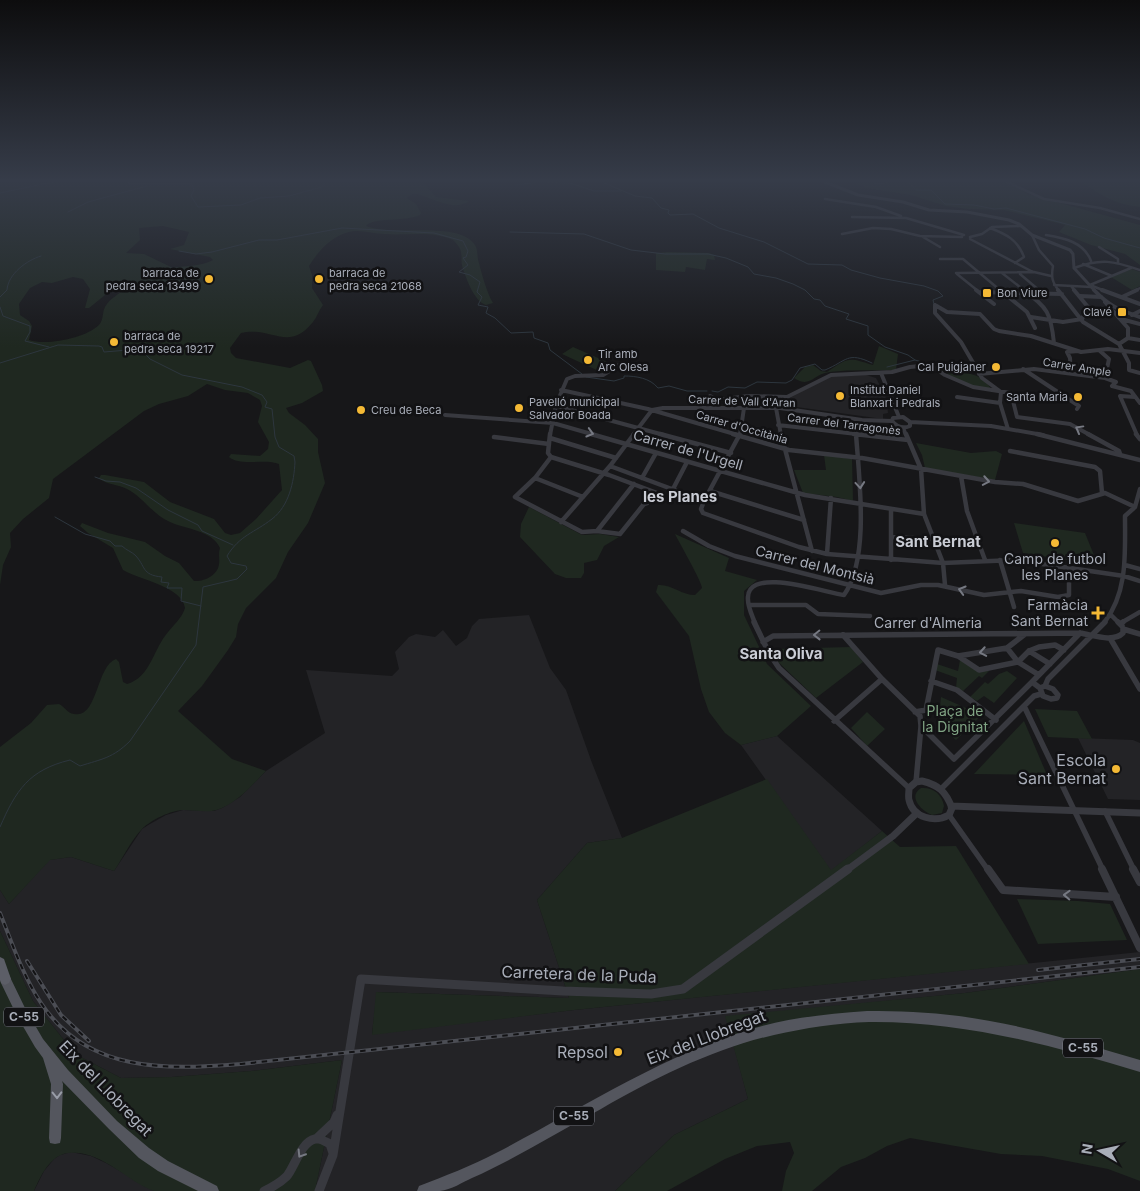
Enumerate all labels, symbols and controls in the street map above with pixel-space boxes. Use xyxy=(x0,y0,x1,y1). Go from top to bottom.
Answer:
place label: barraca de pedra seca 13499 xyxy=(106,266,199,293)
place label: barraca de pedra seca 21068 xyxy=(329,266,422,293)
marker: barraca de pedra seca 13499 xyxy=(203,273,215,285)
marker: barraca de pedra seca 21068 xyxy=(313,273,325,285)
place label: Bon Viure xyxy=(997,286,1048,300)
marker: Bon Viure xyxy=(981,287,993,299)
place label: Clavé xyxy=(1083,305,1112,319)
marker: Clavé xyxy=(1116,306,1128,318)
place label: barraca de pedra seca 19217 xyxy=(124,329,214,356)
marker: barraca de pedra seca 19217 xyxy=(108,336,120,348)
place label: Tir amb Arc Olesa xyxy=(598,347,648,374)
marker: Tir amb Arc Olesa xyxy=(582,354,594,366)
street label: Carrer Ample xyxy=(1042,355,1112,379)
place label: Cal Puigjaner xyxy=(917,360,986,374)
marker: Cal Puigjaner xyxy=(990,361,1002,373)
place label: Institut Daniel Blanxart i Pedrals xyxy=(850,383,941,410)
marker: Institut Daniel Blanxart i Pedrals xyxy=(834,390,846,402)
place label: Santa Maria xyxy=(1006,390,1068,404)
marker: Santa Maria xyxy=(1072,391,1084,403)
street label: Carrer de Vall d'Aran xyxy=(688,392,796,410)
place label: Pavelló municipal Salvador Boada xyxy=(529,395,619,422)
marker: Pavelló municipal Salvador Boada xyxy=(513,402,525,414)
place label: Creu de Beca xyxy=(371,403,441,417)
marker: Creu de Beca xyxy=(355,404,367,416)
street label: Carrer d'Occitània xyxy=(694,407,790,447)
street label: Carrer del Tarragonès xyxy=(786,410,902,438)
one-way arrow xyxy=(1076,425,1085,435)
street label: Carrer de l'Urgell xyxy=(631,426,745,473)
one-way arrow xyxy=(585,428,594,438)
one-way arrow xyxy=(982,475,991,485)
one-way arrow xyxy=(854,481,865,489)
district label: les Planes xyxy=(643,487,717,506)
district label: Sant Bernat xyxy=(895,532,981,551)
marker: Camp de futbol les Planes xyxy=(1049,537,1061,549)
street label: Carrer del Montsià xyxy=(754,541,877,588)
place label: Camp de futbol les Planes xyxy=(1004,550,1106,583)
one-way arrow xyxy=(958,586,966,596)
place label: Farmàcia Sant Bernat xyxy=(1011,596,1088,629)
marker: Farmàcia Sant Bernat xyxy=(1092,607,1104,619)
street label: Carrer d'Almeria xyxy=(874,614,982,631)
one-way arrow xyxy=(813,630,821,641)
district label: Santa Oliva xyxy=(740,644,822,663)
one-way arrow xyxy=(979,646,988,656)
park label: Plaça de la Dignitat xyxy=(922,702,988,735)
place label: Escola Sant Bernat xyxy=(1018,750,1106,788)
marker: Escola Sant Bernat xyxy=(1110,763,1122,775)
one-way arrow xyxy=(1063,889,1071,900)
street label: Carretera de la Puda xyxy=(501,961,657,987)
street label: Eix del Llobregat xyxy=(644,1005,768,1069)
road number: C-55 xyxy=(4,1008,44,1026)
street label: Eix del Llobregat xyxy=(55,1036,157,1140)
road number: C-55 xyxy=(1063,1038,1103,1058)
place label: Repsol xyxy=(557,1042,608,1062)
marker: Repsol xyxy=(612,1046,624,1058)
one-way arrow xyxy=(52,1092,62,1099)
road number: C-55 xyxy=(554,1106,594,1126)
north arrow xyxy=(1075,1126,1125,1176)
text: N xyxy=(1077,1142,1096,1155)
one-way arrow xyxy=(298,1149,307,1158)

